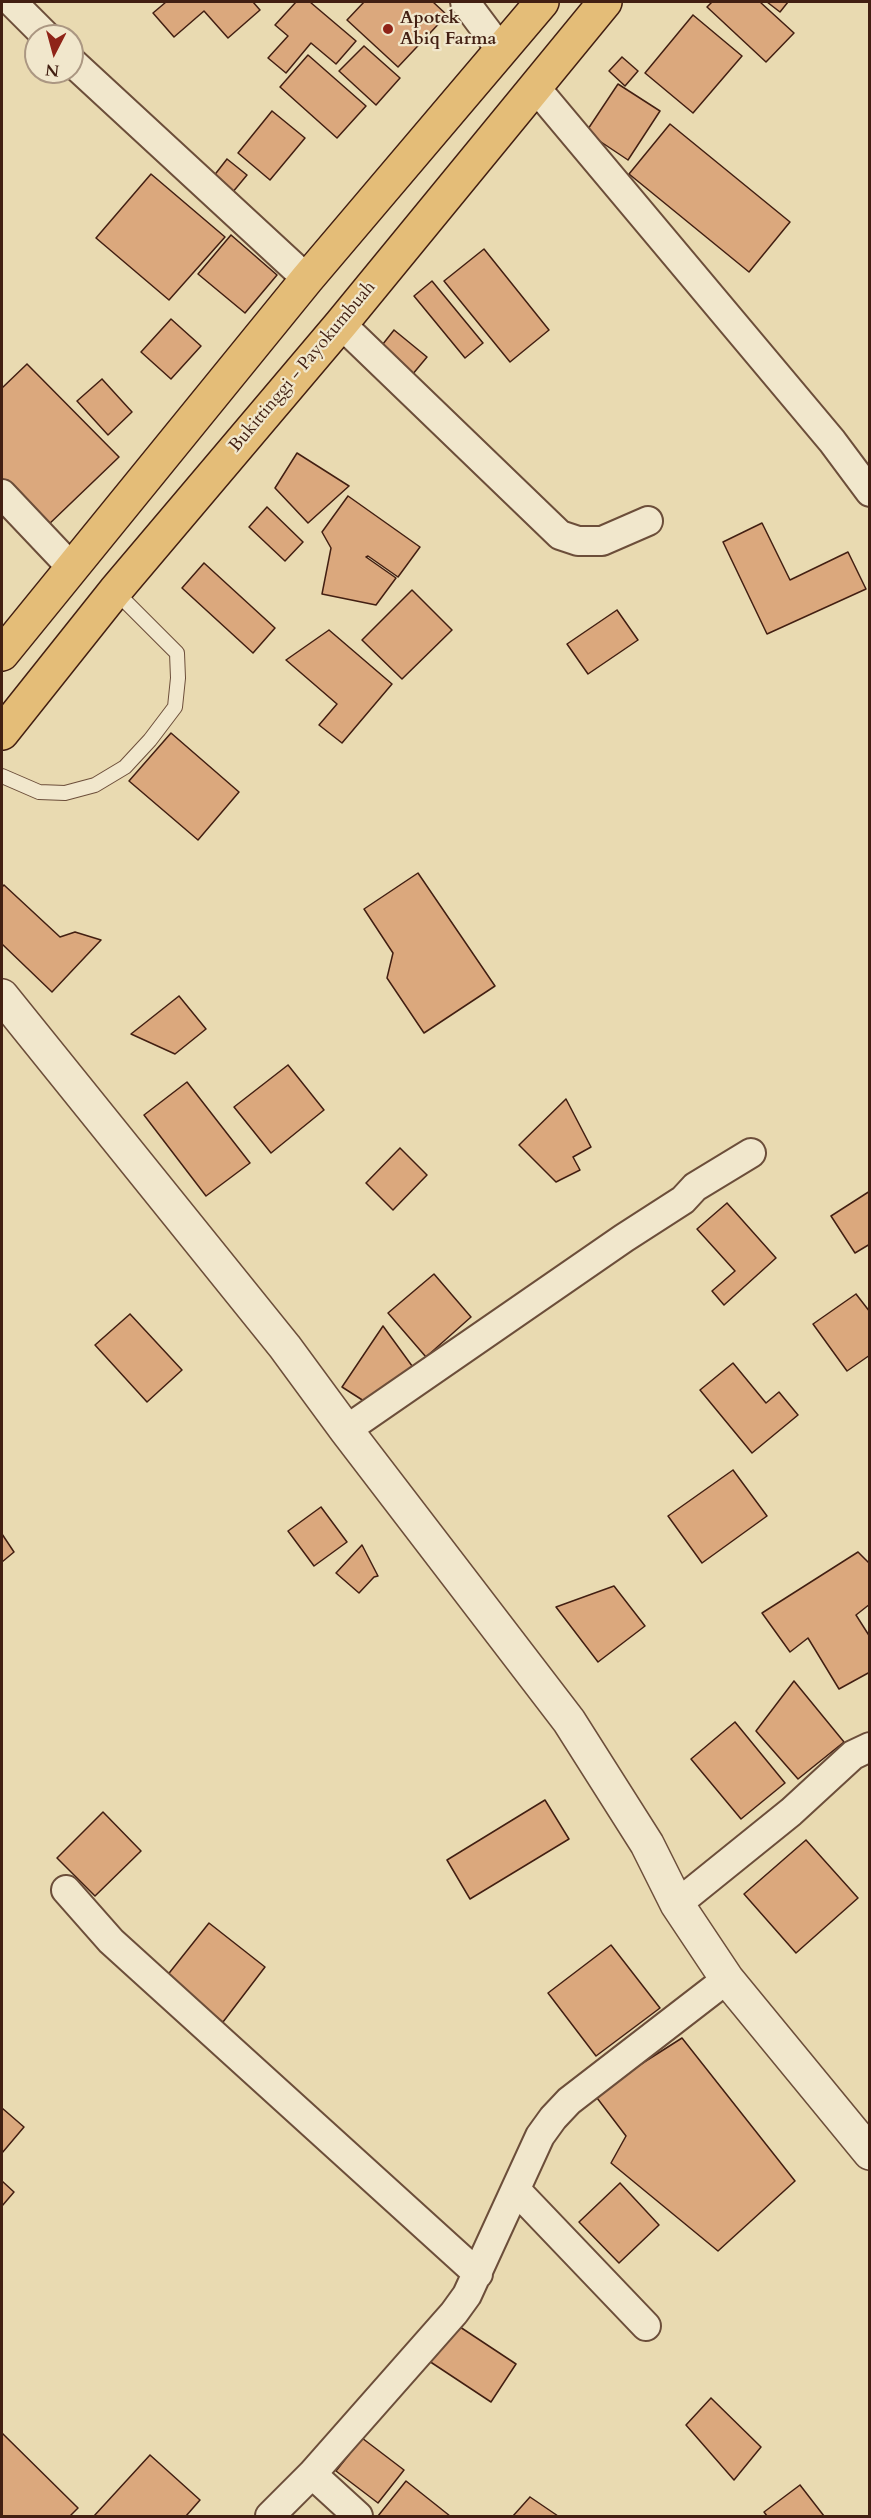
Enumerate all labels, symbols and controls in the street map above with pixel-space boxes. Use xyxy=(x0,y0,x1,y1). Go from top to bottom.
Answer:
place label: Apotek Abiq Farma xyxy=(400,8,496,50)
marker: Apotek Abiq Farma xyxy=(381,22,395,36)
north arrow xyxy=(24,24,84,84)
text: N xyxy=(44,58,60,82)
street label: Bukittinggi - Payokumbuah xyxy=(225,277,381,457)

